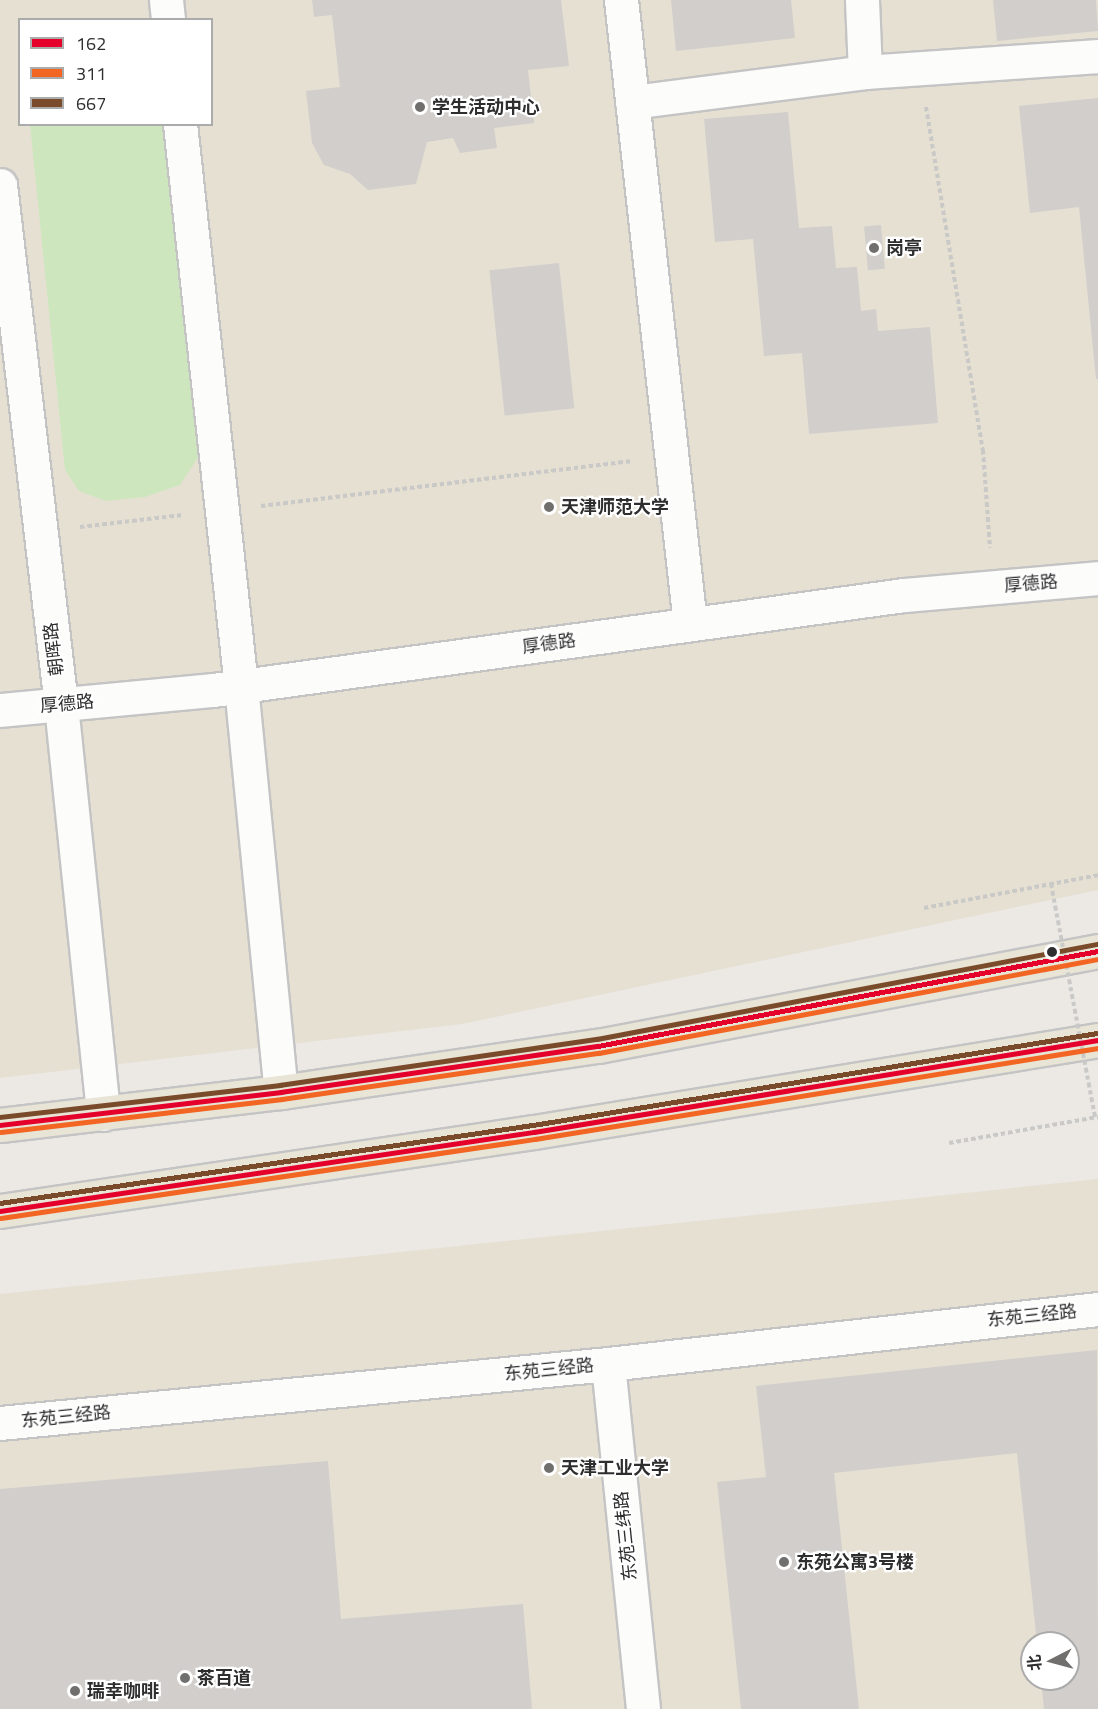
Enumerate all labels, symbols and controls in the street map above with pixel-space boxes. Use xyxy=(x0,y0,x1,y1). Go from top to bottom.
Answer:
legend xyxy=(18,18,213,126)
text: 162 xyxy=(76,30,106,57)
text: 311 xyxy=(76,60,106,87)
text: 667 xyxy=(76,90,106,117)
place label: 学生活动中心 xyxy=(432,96,540,118)
marker: 学生活动中心 xyxy=(413,100,427,114)
place label: 岗亭 xyxy=(886,237,922,259)
marker: 岗亭 xyxy=(867,241,881,255)
place label: 天津师范大学 xyxy=(561,496,669,518)
marker: 天津师范大学 xyxy=(542,500,556,514)
street label: 厚德路 xyxy=(1003,571,1059,597)
street label: 朝晖路 xyxy=(40,621,68,677)
street label: 厚德路 xyxy=(521,630,577,658)
street label: 厚德路 xyxy=(39,691,95,717)
unlabelled marker xyxy=(1046,946,1058,958)
street label: 东苑三经路 xyxy=(986,1301,1078,1331)
street label: 东苑三经路 xyxy=(503,1355,595,1385)
street label: 东苑三经路 xyxy=(20,1402,112,1432)
place label: 天津工业大学 xyxy=(561,1457,669,1479)
marker: 天津工业大学 xyxy=(542,1461,556,1475)
street label: 东苑三纬路 xyxy=(611,1490,641,1582)
place label: 东苑公寓3号楼 xyxy=(796,1551,914,1573)
marker: 东苑公寓3号楼 xyxy=(777,1555,791,1569)
north arrow xyxy=(1020,1631,1080,1691)
text: 北 xyxy=(1021,1653,1047,1672)
place label: 茶百道 xyxy=(197,1667,251,1689)
marker: 茶百道 xyxy=(178,1671,192,1685)
place label: 瑞幸咖啡 xyxy=(87,1680,159,1702)
marker: 瑞幸咖啡 xyxy=(68,1684,82,1698)

